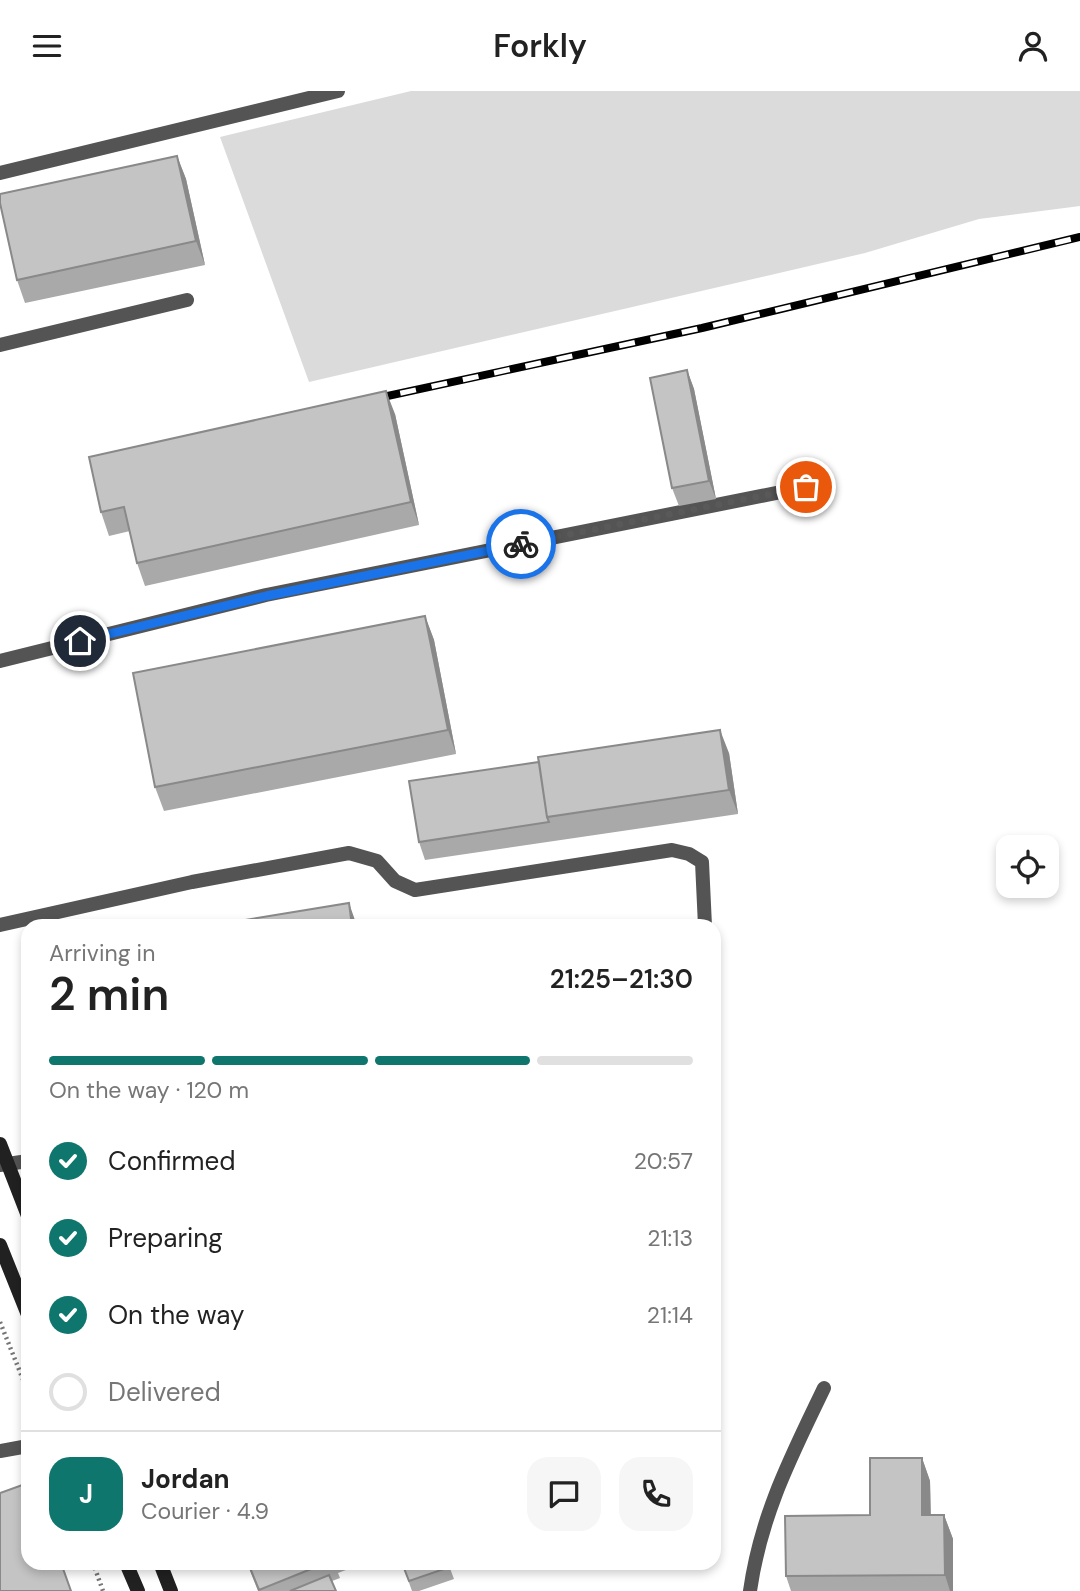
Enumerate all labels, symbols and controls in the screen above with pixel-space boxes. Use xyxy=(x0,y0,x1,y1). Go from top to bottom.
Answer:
text: Forkly xyxy=(493,25,587,67)
icon: menu xyxy=(28,27,66,65)
icon: person xyxy=(1014,27,1052,65)
pin xyxy=(776,457,836,517)
icon: bag xyxy=(787,468,825,506)
courier xyxy=(486,509,556,579)
icon: bike xyxy=(502,525,540,563)
pin xyxy=(50,611,110,671)
icon: home xyxy=(61,622,99,660)
map controls xyxy=(996,835,1059,898)
button: locate xyxy=(996,835,1059,898)
text: Arriving in xyxy=(49,938,155,968)
text: 21:25–21:30 xyxy=(550,962,693,996)
text: 2 min xyxy=(49,964,169,1024)
text: On the way · 120 m xyxy=(49,1075,249,1105)
icon: check xyxy=(49,1142,87,1180)
text: Confirmed xyxy=(108,1144,235,1178)
text: 20:57 xyxy=(634,1146,693,1176)
icon: check xyxy=(49,1219,87,1257)
text: Preparing xyxy=(108,1221,223,1255)
text: 21:13 xyxy=(647,1223,693,1253)
icon: check xyxy=(49,1296,87,1334)
text: On the way xyxy=(108,1298,244,1332)
text: 21:14 xyxy=(647,1300,693,1330)
text: Delivered xyxy=(108,1375,221,1409)
button: chat xyxy=(527,1457,601,1531)
button: phone xyxy=(619,1457,693,1531)
text: Jordan xyxy=(141,1462,230,1496)
text: J xyxy=(79,1477,93,1511)
text: Courier · 4.9 xyxy=(141,1496,269,1526)

